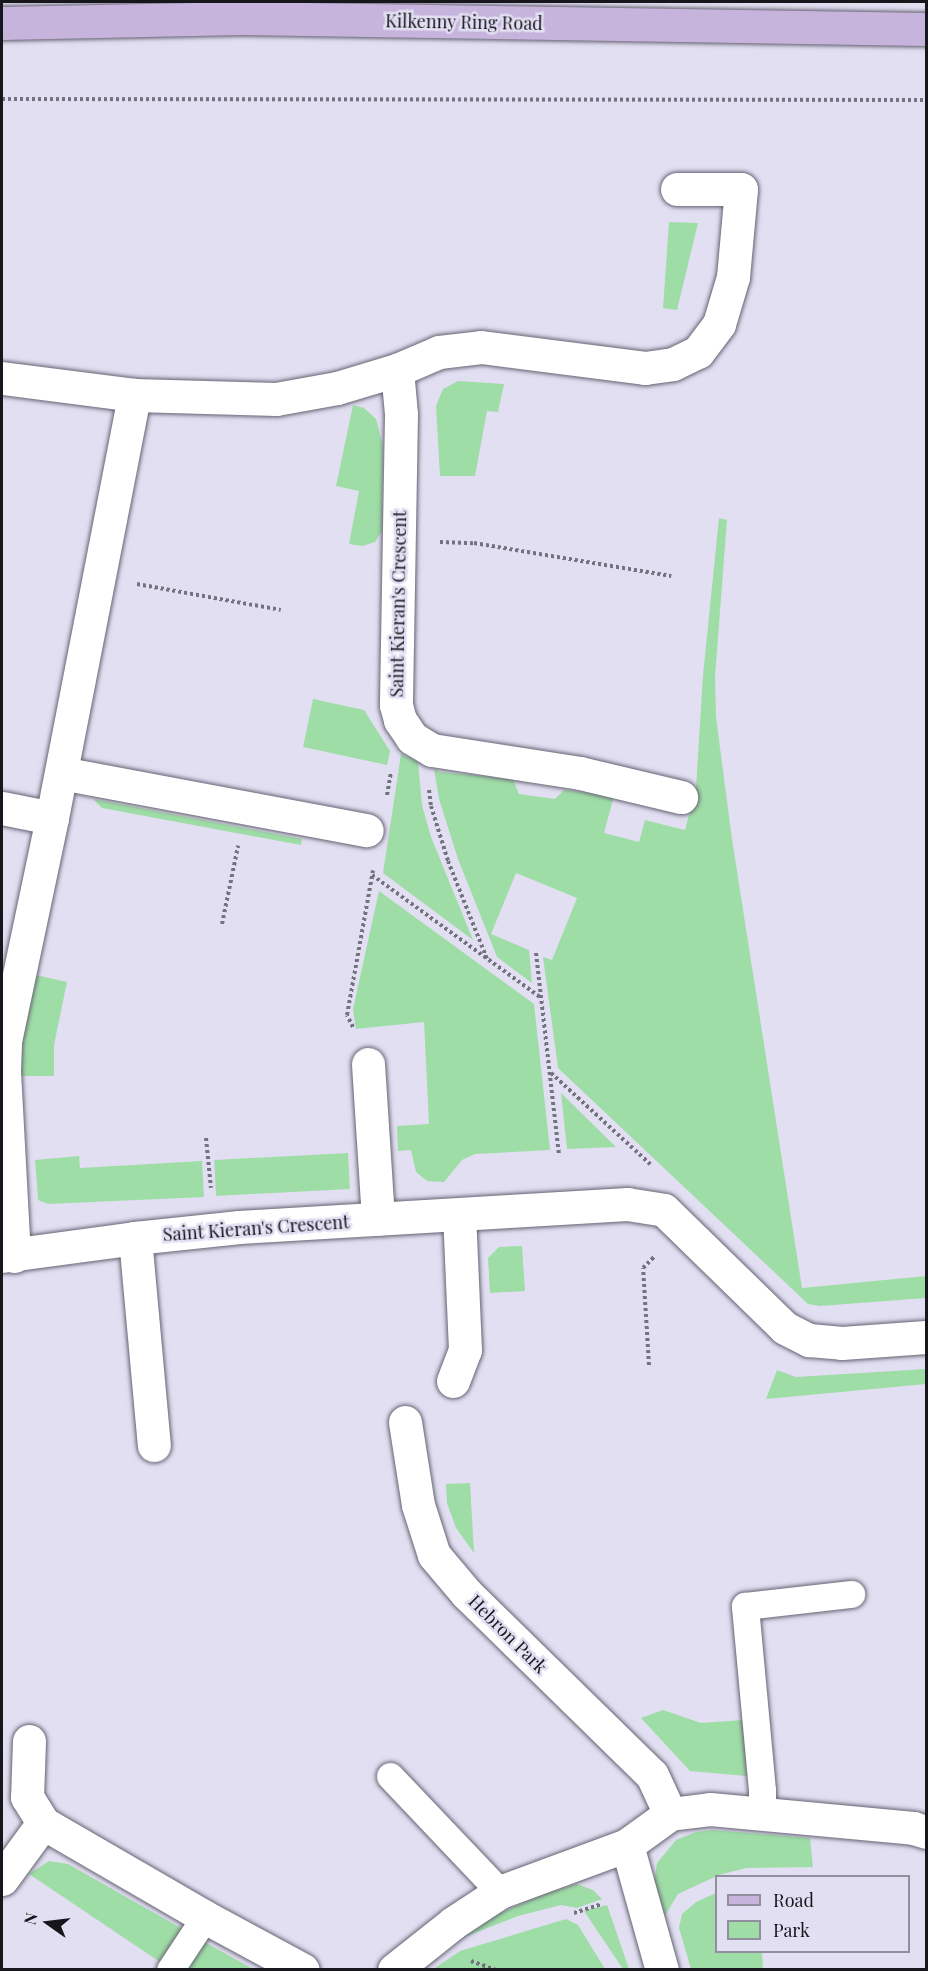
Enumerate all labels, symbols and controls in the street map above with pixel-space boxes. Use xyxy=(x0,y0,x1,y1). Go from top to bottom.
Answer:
street label: Kilkenny Ring Road xyxy=(385,10,543,34)
street label: Saint Kieran's Crescent xyxy=(386,510,410,698)
street label: Saint Kieran's Crescent xyxy=(162,1211,350,1245)
street label: Hebron Park xyxy=(464,1590,552,1678)
legend xyxy=(715,1875,910,1953)
text: Road xyxy=(773,1888,814,1912)
north arrow xyxy=(18,1893,78,1953)
text: N xyxy=(18,1910,42,1927)
text: Park xyxy=(773,1918,810,1942)

